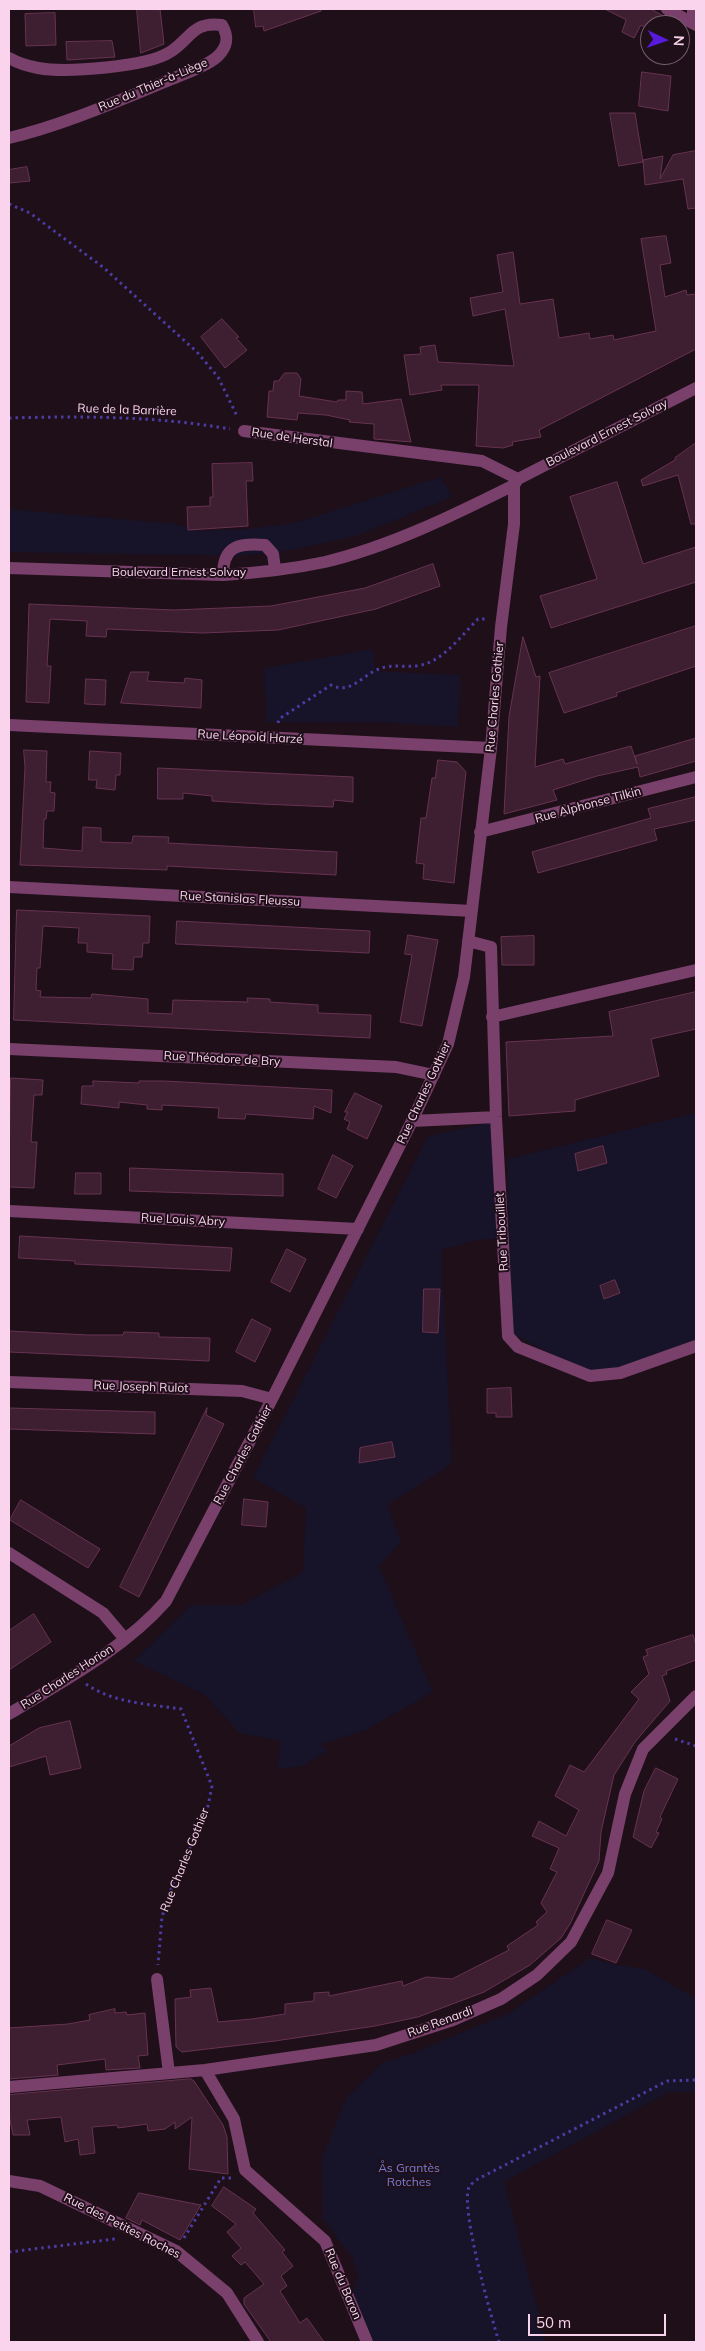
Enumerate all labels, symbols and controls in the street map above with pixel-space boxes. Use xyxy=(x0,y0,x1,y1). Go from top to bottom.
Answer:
north arrow xyxy=(640,15,690,65)
text: N xyxy=(670,35,688,46)
street label: Rue du Thier-à-Liège xyxy=(96,56,210,114)
street label: Boulevard Ernest Solvay xyxy=(544,396,670,470)
street label: Rue de la Barrière xyxy=(77,401,177,419)
street label: Rue de Herstal xyxy=(250,425,334,451)
street label: Boulevard Ernest Solvay xyxy=(112,565,246,579)
street label: Rue Charles Gothier xyxy=(483,641,507,753)
street label: Rue Léopold Harzé xyxy=(197,727,303,747)
street label: Rue Alphonse Tilkin xyxy=(533,784,643,826)
street label: Rue Stanislas Fleussu xyxy=(179,889,301,909)
street label: Rue Charles Gothier xyxy=(394,1040,454,1146)
street label: Rue Théodore de Bry xyxy=(163,1049,281,1069)
street label: Rue Tribouillet xyxy=(493,1192,511,1272)
street label: Rue Louis Abry xyxy=(141,1211,225,1229)
street label: Rue Joseph Rulot xyxy=(93,1378,189,1396)
street label: Rue Charles Gothier xyxy=(211,1403,275,1507)
street label: Rue Charles Horion xyxy=(18,1642,116,1712)
street label: Rue Charles Gothier xyxy=(158,1806,212,1914)
street label: Rue Renardi xyxy=(406,2004,474,2040)
park label: Ås Grantès Rotches xyxy=(378,2161,440,2189)
street label: Rue des Petites Roches xyxy=(61,2190,183,2262)
street label: Rue du Baron xyxy=(322,2246,364,2322)
scale bar xyxy=(530,2304,668,2336)
text: 50 m xyxy=(536,2313,571,2332)

